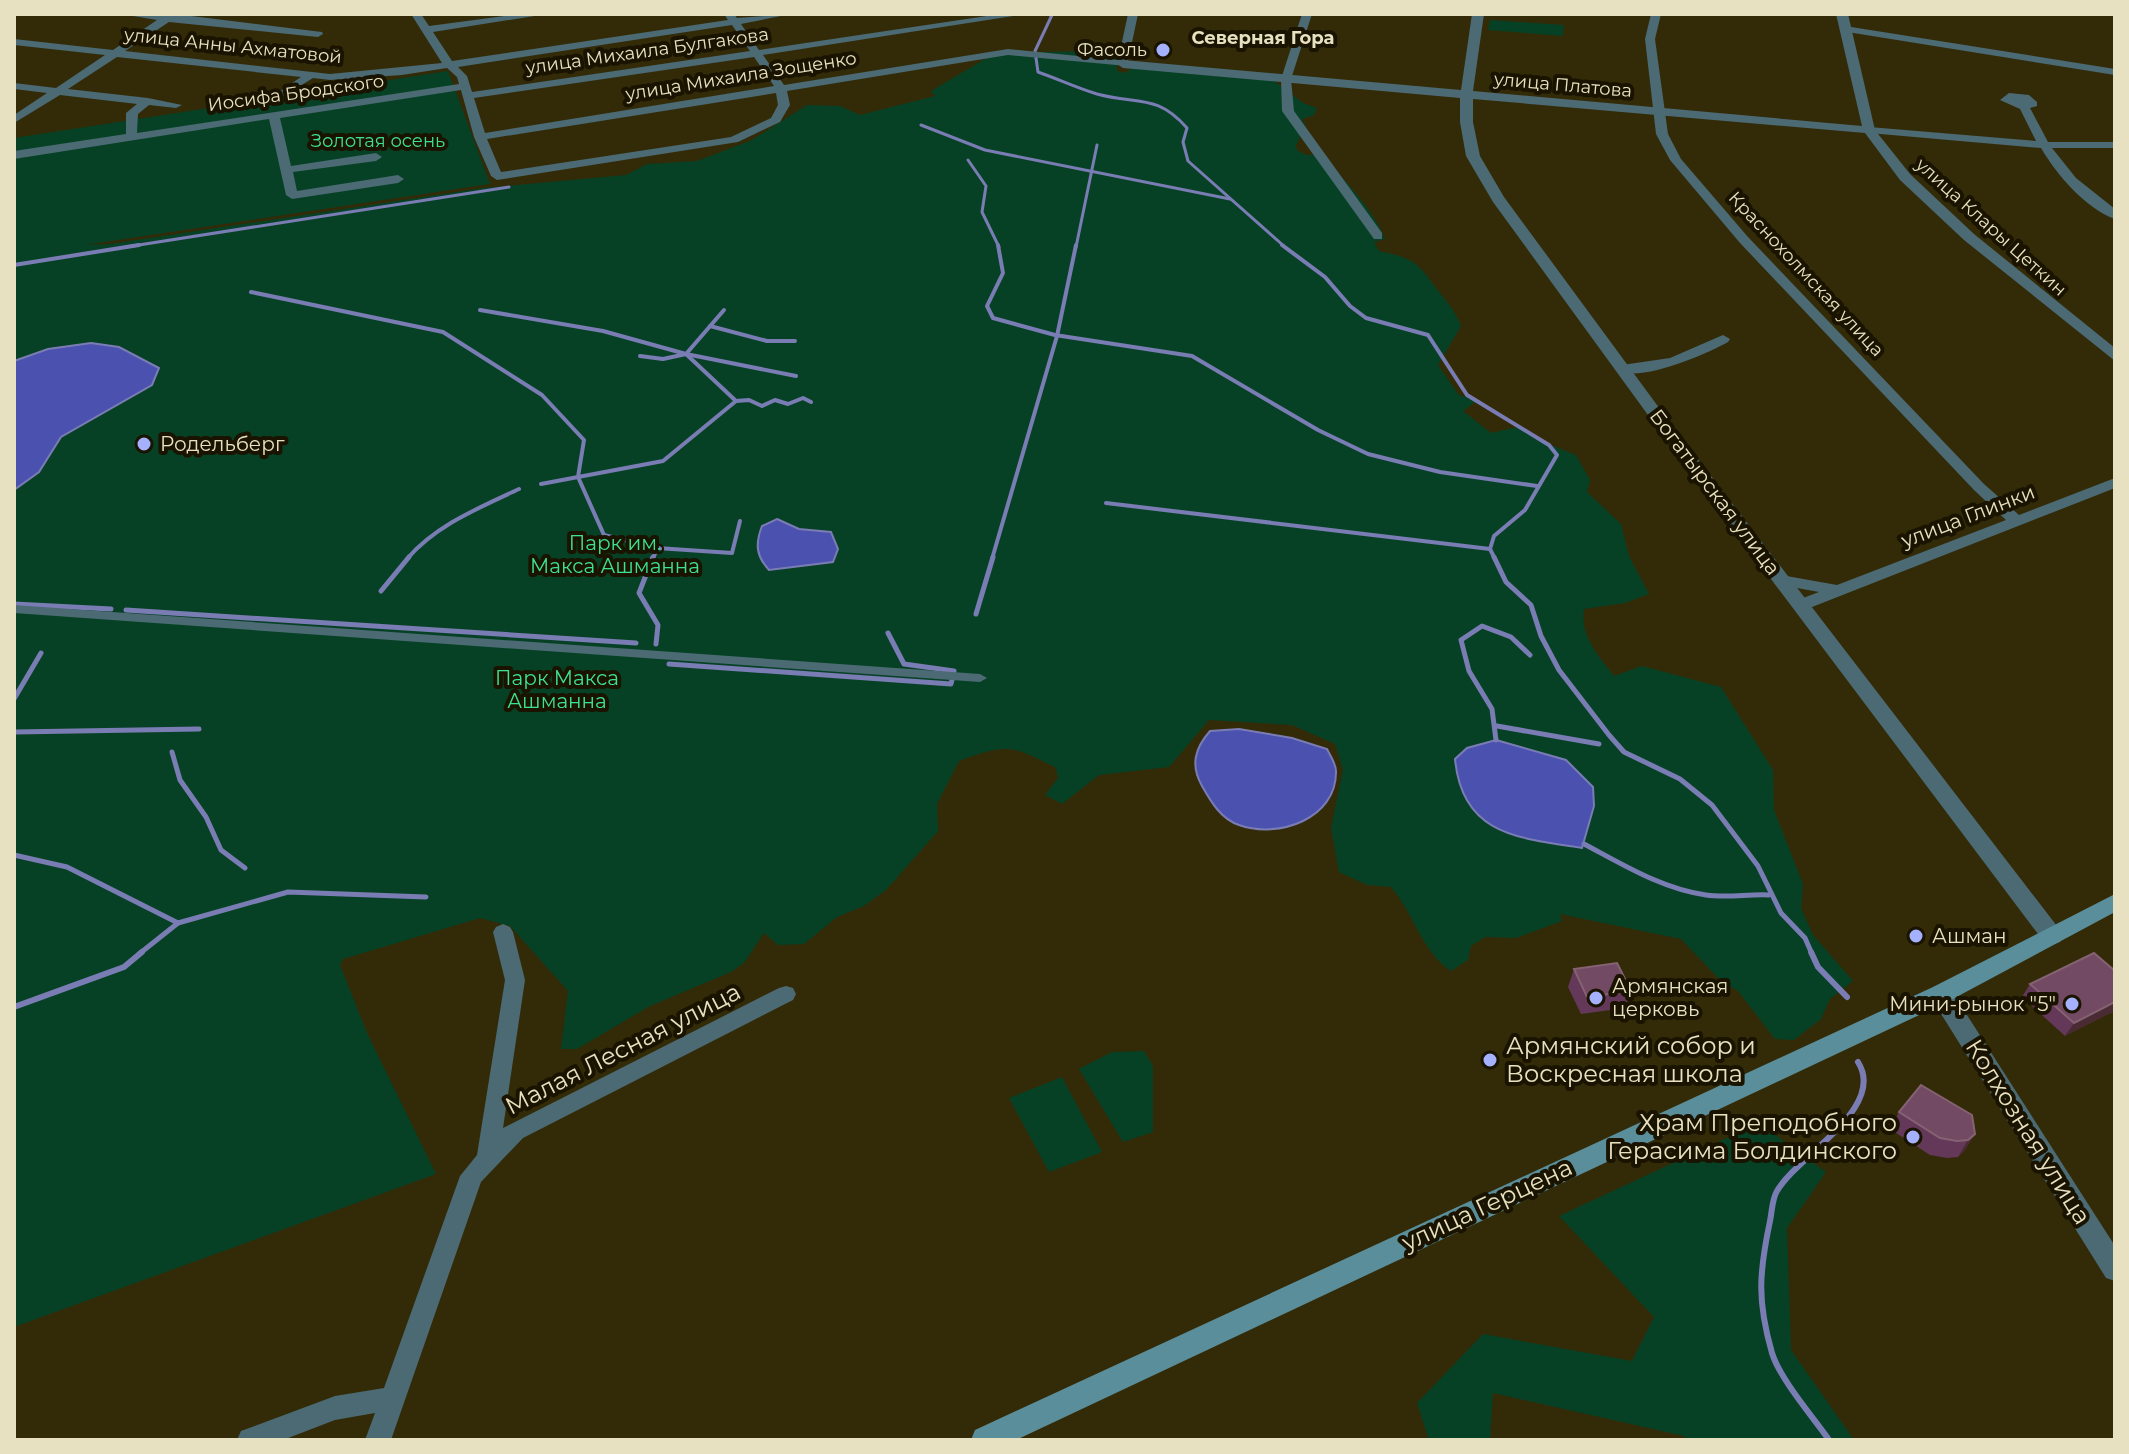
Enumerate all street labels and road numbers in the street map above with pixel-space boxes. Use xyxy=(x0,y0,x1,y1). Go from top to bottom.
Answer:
street label: улица Михаила Булгакова xyxy=(523,23,770,79)
street label: улица Анны Ахматовой xyxy=(122,24,343,68)
street label: улица Михаила Зощенко xyxy=(623,47,858,105)
street label: улица Платова xyxy=(1492,68,1633,102)
street label: Иосифа Бродского xyxy=(206,70,386,116)
street label: улица Клары Цеткин xyxy=(1910,153,2071,300)
street label: Краснохолмская улица xyxy=(1724,187,1888,361)
street label: Богатырская улица xyxy=(1645,404,1785,580)
street label: улица Глинки xyxy=(1897,479,2038,553)
street label: Малая Лесная улица xyxy=(500,977,745,1121)
street label: Колхозная улица xyxy=(1960,1034,2097,1230)
street label: улица Герцена xyxy=(1396,1152,1577,1257)

